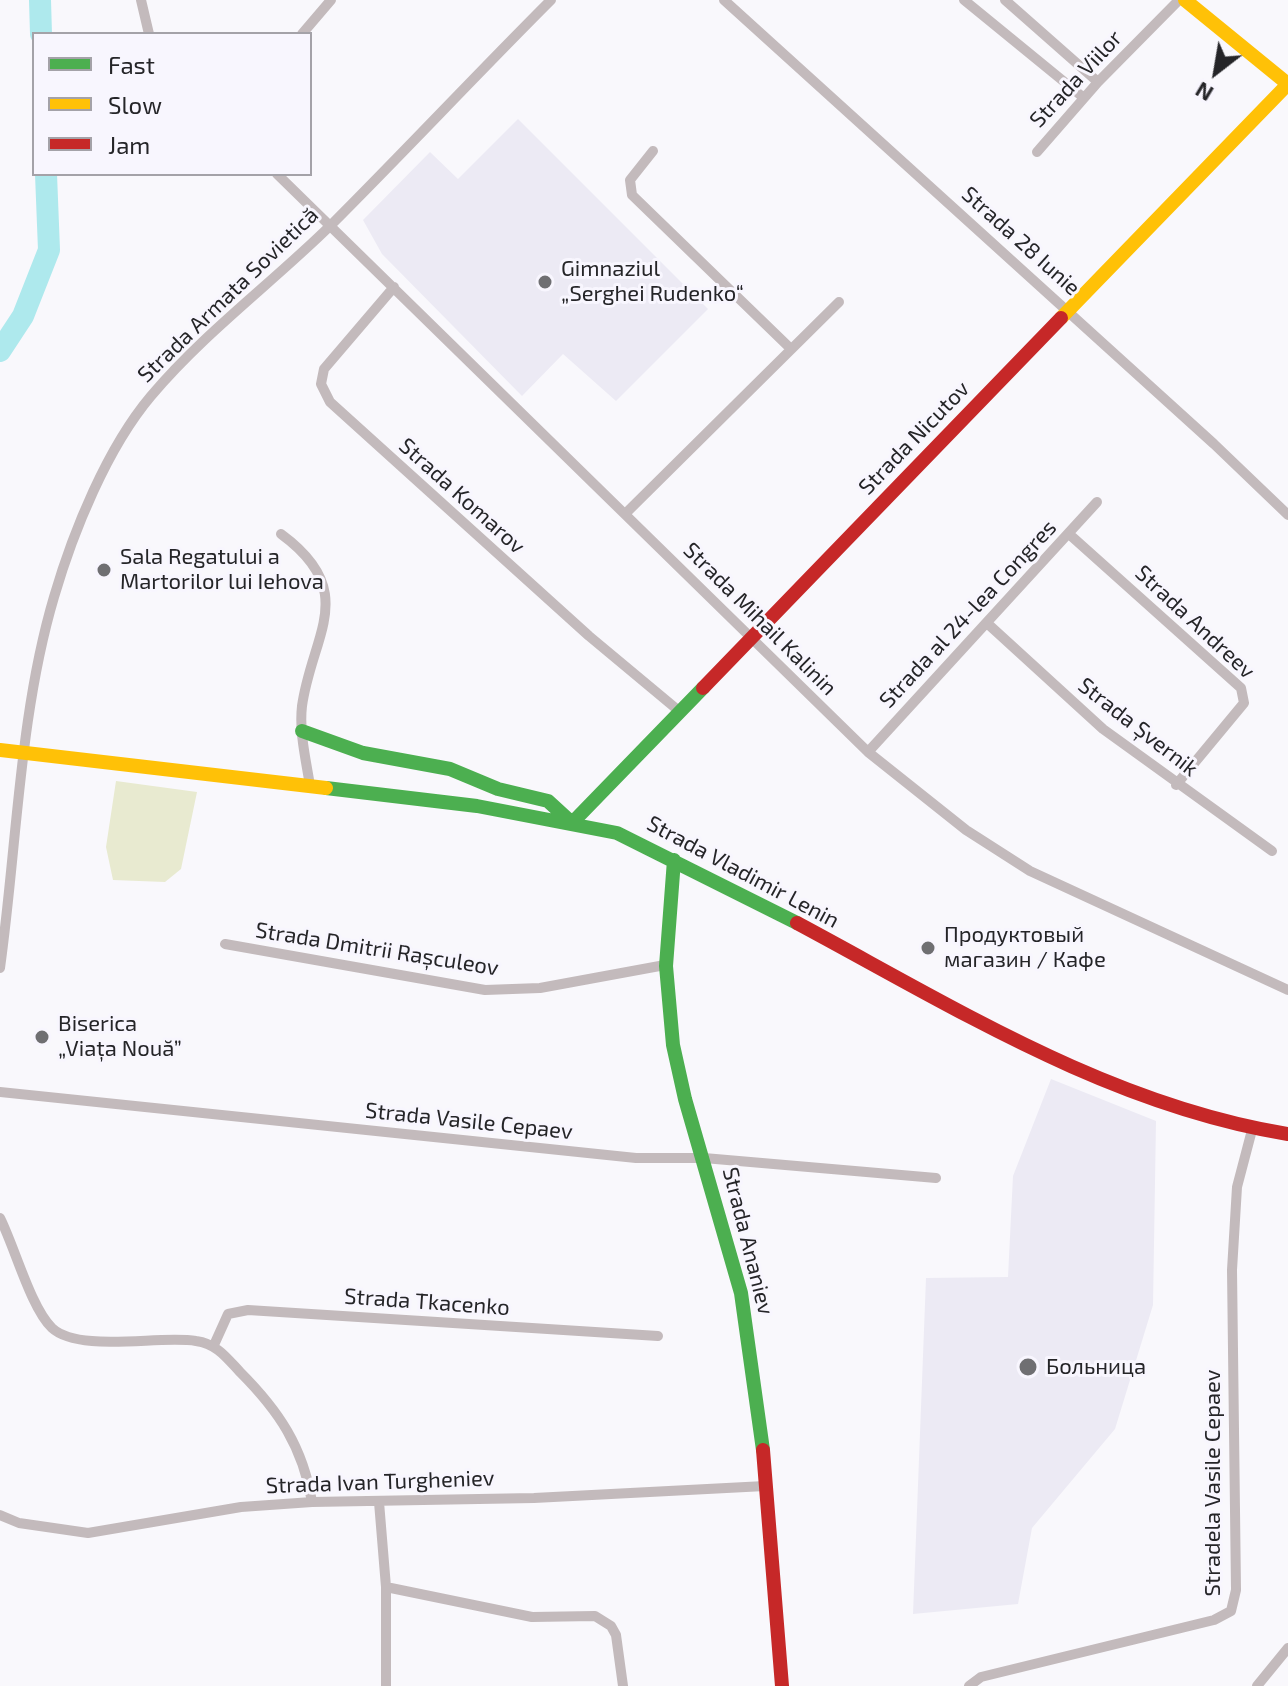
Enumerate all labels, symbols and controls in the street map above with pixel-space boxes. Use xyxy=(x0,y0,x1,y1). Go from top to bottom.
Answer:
street label: Strada Viilor xyxy=(1024,25,1128,133)
legend xyxy=(32,32,312,176)
north arrow xyxy=(1176,32,1256,112)
text: Fast xyxy=(108,50,155,79)
text: N xyxy=(1190,77,1217,108)
text: Slow xyxy=(108,90,162,119)
text: Jam xyxy=(108,130,150,159)
street label: Strada 28 Iunie xyxy=(956,181,1086,301)
street label: Strada Armata Sovietică xyxy=(132,202,324,388)
place label: Gimnaziul „Serghei Rudenko“ xyxy=(561,256,744,308)
marker: Gimnaziul „Serghei Rudenko“ xyxy=(536,273,554,291)
street label: Strada Nicutov xyxy=(853,376,975,500)
street label: Strada Komarov xyxy=(394,433,530,559)
street label: Strada al 24-lea Congres xyxy=(874,515,1062,713)
street label: Strada Mihail Kalinin xyxy=(678,537,842,701)
place label: Sala Regatului a Martorilor lui Iehova xyxy=(120,544,324,596)
street label: Strada Andreev xyxy=(1130,560,1260,684)
marker: Sala Regatului a Martorilor lui Iehova xyxy=(95,561,113,579)
street label: Strada Șvernik xyxy=(1073,672,1203,782)
street label: Strada Vladimir Lenin xyxy=(642,810,844,934)
street label: Strada Dmitrii Rașculeov xyxy=(253,917,501,981)
place label: Продуктовый магазин / Кафе xyxy=(944,922,1106,974)
marker: Продуктовый магазин / Кафе xyxy=(919,939,937,957)
place label: Biserica „Viața Nouă” xyxy=(58,1011,182,1062)
marker: Biserica „Viața Nouă” xyxy=(33,1028,51,1046)
street label: Strada Vasile Cepaev xyxy=(364,1097,574,1145)
street label: Strada Ananiev xyxy=(717,1164,779,1318)
street label: Strada Tkacenko xyxy=(343,1283,511,1321)
place label: Больница xyxy=(1046,1354,1146,1380)
marker: Больница xyxy=(1017,1356,1039,1378)
street label: Stradela Vasile Cepaev xyxy=(1200,1370,1226,1596)
street label: Strada Ivan Turgheniev xyxy=(265,1465,495,1499)

